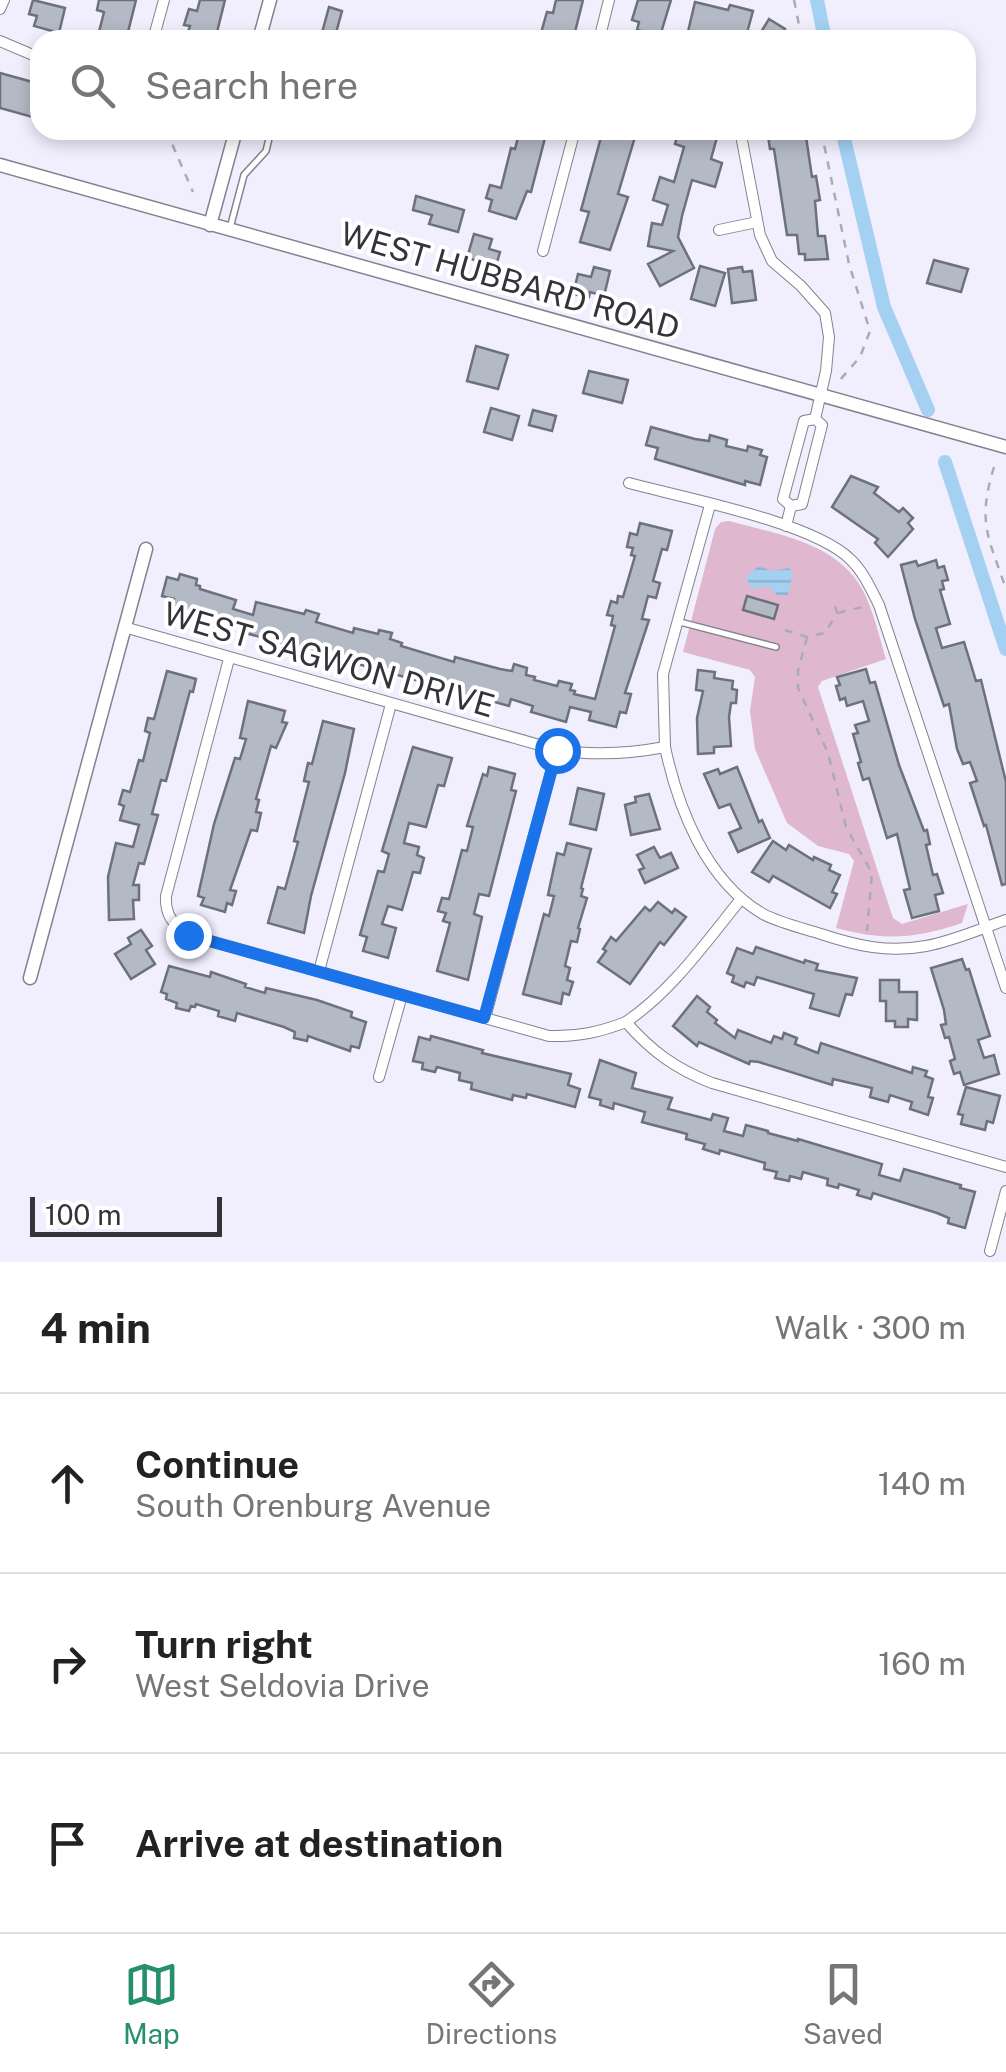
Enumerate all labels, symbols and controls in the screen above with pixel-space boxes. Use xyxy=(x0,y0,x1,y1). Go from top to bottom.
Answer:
search box xyxy=(30,30,976,140)
icon: search xyxy=(65,58,120,113)
text: Search here xyxy=(145,63,358,108)
street label: WEST HUBBARD ROAD xyxy=(336,214,684,347)
street label: WEST SAGWON DRIVE xyxy=(159,595,499,725)
route start xyxy=(535,728,581,774)
route end xyxy=(166,913,212,959)
scale bar xyxy=(30,1192,222,1236)
text: 100 m xyxy=(45,1198,122,1231)
text: 4 min xyxy=(40,1303,151,1352)
text: Walk · 300 m xyxy=(775,1309,966,1346)
text: Continue xyxy=(135,1442,299,1487)
icon: ahead xyxy=(40,1456,95,1511)
text: 140 m xyxy=(878,1465,966,1502)
text: South Orenburg Avenue xyxy=(135,1487,491,1524)
text: Turn right xyxy=(135,1622,313,1667)
icon: right xyxy=(40,1636,95,1691)
text: 160 m xyxy=(878,1645,966,1682)
text: West Seldovia Drive xyxy=(135,1667,430,1704)
icon: arrive xyxy=(40,1816,95,1871)
text: Arrive at destination xyxy=(135,1821,503,1866)
tab: Map xyxy=(123,1957,180,2050)
tab: Directions xyxy=(426,1957,557,2050)
tab: Saved xyxy=(803,1957,883,2050)

